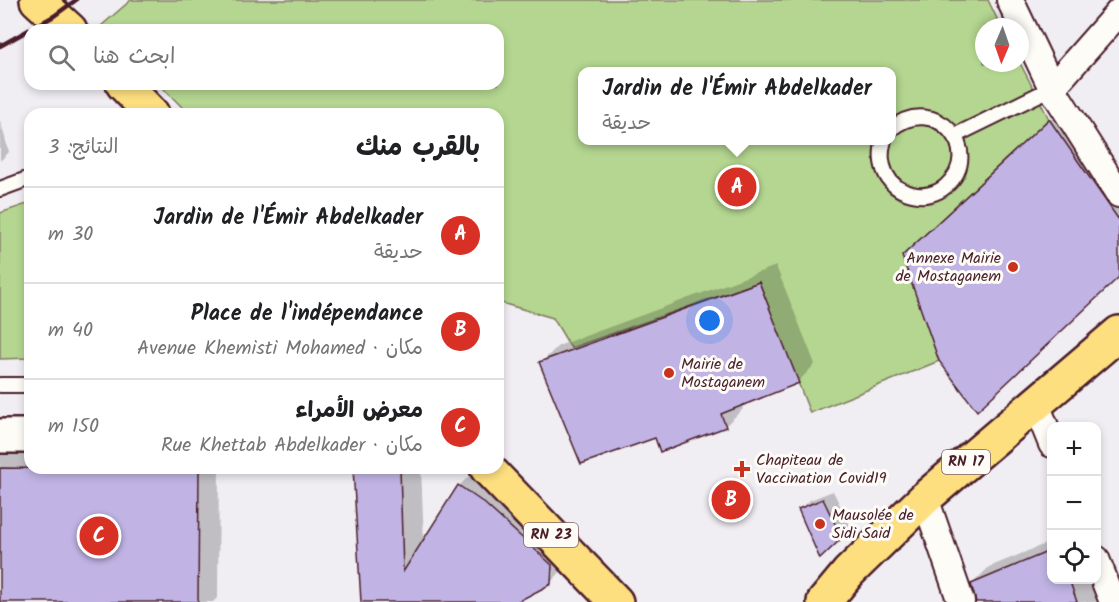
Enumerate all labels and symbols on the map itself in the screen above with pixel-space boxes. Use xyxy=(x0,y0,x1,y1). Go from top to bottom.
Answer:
north arrow xyxy=(975,18,1029,72)
pin: A xyxy=(718,164,756,210)
place label: Annexe Mairie de Mostaganem xyxy=(895,246,1001,289)
marker: Annexe Mairie de Mostaganem xyxy=(1006,260,1020,274)
your location xyxy=(695,306,724,335)
place label: Mairie de Mostaganem xyxy=(681,352,765,395)
marker: Mairie de Mostaganem xyxy=(662,366,676,380)
place label: Chapiteau de Vaccination Covid19 xyxy=(756,448,887,491)
road number: RN 17 xyxy=(942,450,990,474)
marker: Chapiteau de Vaccination Covid19 xyxy=(733,460,751,478)
pin: B xyxy=(712,478,750,522)
place label: Mausolée de Sidi Said xyxy=(832,503,914,546)
pin: C xyxy=(80,514,118,558)
marker: Mausolée de Sidi Said xyxy=(813,517,827,531)
road number: RN 23 xyxy=(524,523,578,547)

